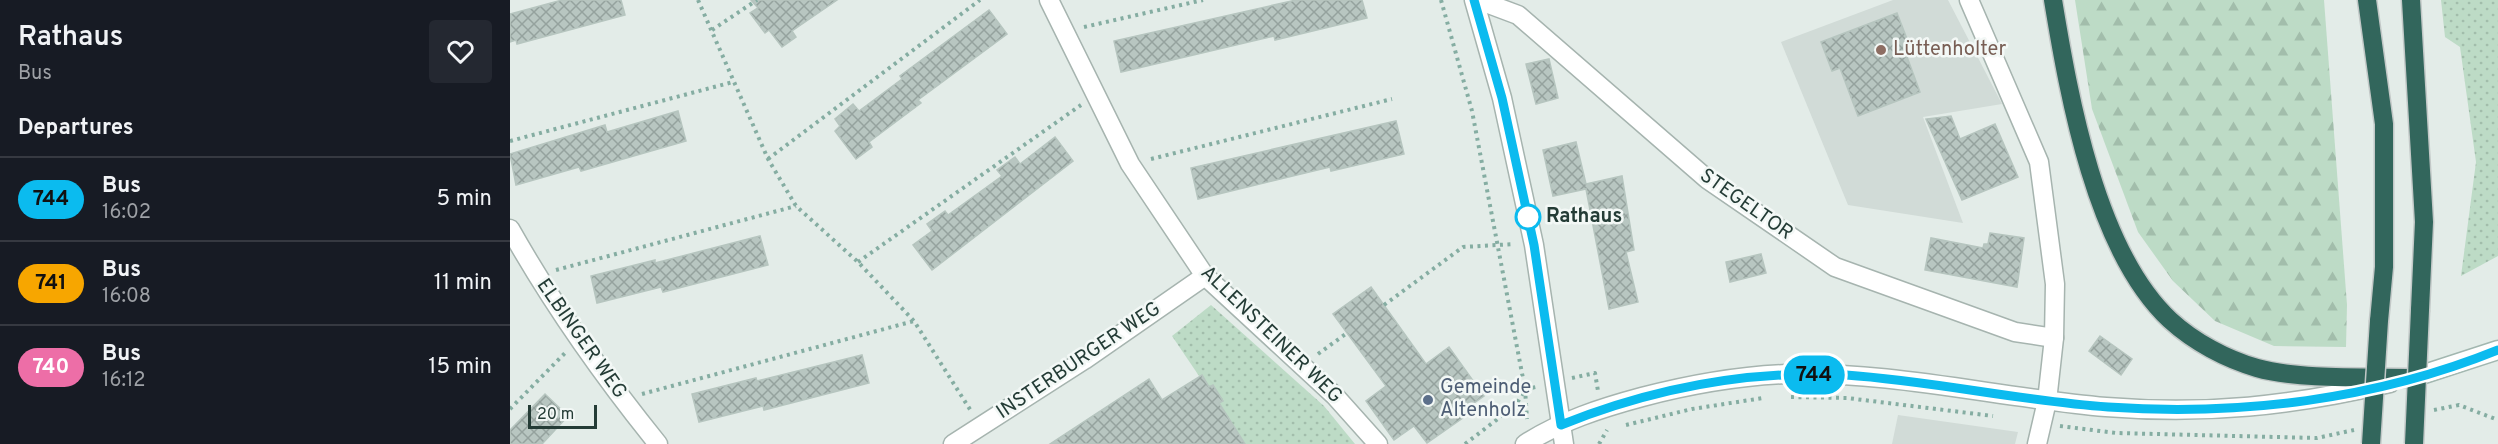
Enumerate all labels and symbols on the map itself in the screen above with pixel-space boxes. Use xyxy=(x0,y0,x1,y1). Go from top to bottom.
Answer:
place label: Lüttenholter xyxy=(1893,37,2007,63)
marker: Lüttenholter xyxy=(1874,43,1888,57)
street label: STEGELTOR xyxy=(1694,163,1798,247)
marker: Rathaus xyxy=(1515,204,1541,230)
place label: Rathaus xyxy=(1546,204,1622,230)
street label: ALLENSTEINER WEG xyxy=(1195,261,1347,409)
street label: ELBINGER WEG xyxy=(530,274,632,404)
street label: INSTERBURGER WEG xyxy=(992,296,1166,426)
line badge: 744 xyxy=(1780,356,1848,394)
place label: Gemeinde Altenholz xyxy=(1440,375,1531,424)
marker: Gemeinde Altenholz xyxy=(1421,393,1435,407)
scale bar xyxy=(528,402,597,430)

